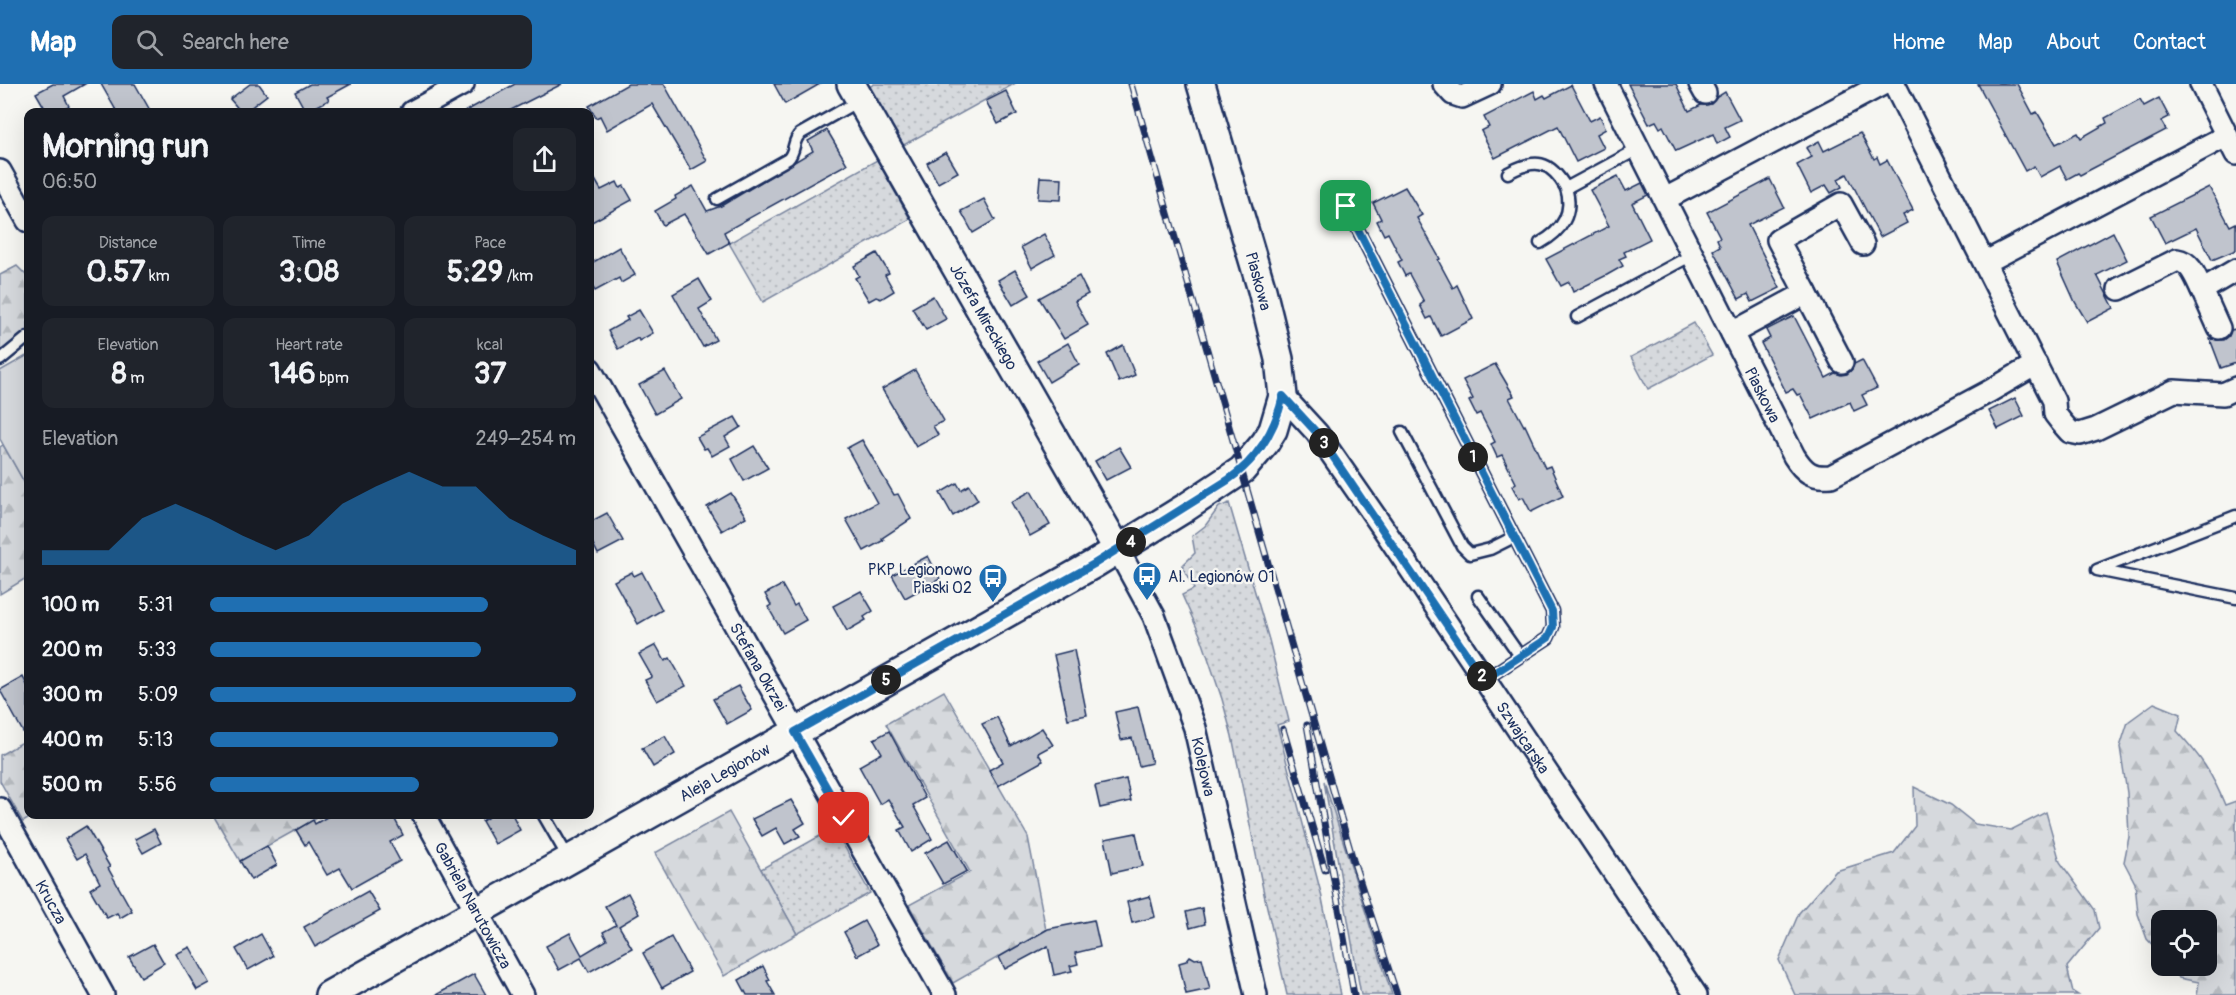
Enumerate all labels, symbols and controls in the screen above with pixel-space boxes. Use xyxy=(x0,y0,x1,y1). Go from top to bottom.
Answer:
search box xyxy=(112,15,532,69)
text: Map xyxy=(30,25,76,60)
icon: search xyxy=(133,26,166,59)
text: Search here xyxy=(181,28,289,56)
text: Home xyxy=(1892,29,1945,56)
text: Map xyxy=(1978,29,2013,56)
text: About xyxy=(2046,29,2100,56)
text: Contact xyxy=(2133,29,2206,56)
text: Morning run xyxy=(42,126,209,167)
button: share xyxy=(513,128,576,191)
text: 06:50 xyxy=(42,169,97,194)
pin xyxy=(1320,180,1371,231)
icon: arrive xyxy=(1329,189,1362,222)
text: Distance xyxy=(99,233,157,253)
text: Time xyxy=(292,233,326,253)
text: Pace xyxy=(474,233,506,253)
street label: Piaskowa xyxy=(1241,250,1275,313)
text: 0.57 xyxy=(86,253,145,290)
text: 3:08 xyxy=(279,253,339,290)
text: 5:29 xyxy=(447,253,503,290)
street label: Józefa Mireckiego xyxy=(945,260,1022,374)
text: km xyxy=(145,266,170,286)
text: /km xyxy=(503,266,533,286)
text: Elevation xyxy=(98,335,158,355)
text: Heart rate xyxy=(275,335,343,355)
text: kcal xyxy=(477,335,503,355)
text: 8 xyxy=(112,355,127,392)
text: 146 xyxy=(269,355,316,392)
text: 37 xyxy=(474,355,506,392)
street label: Piaskowa xyxy=(1740,364,1784,426)
text: m xyxy=(127,368,144,388)
text: bpm xyxy=(316,368,349,388)
text: Elevation xyxy=(42,426,118,451)
text: 249–254 m xyxy=(475,426,576,451)
pin: 3 xyxy=(1309,428,1339,458)
text: 3 xyxy=(1320,433,1328,453)
pin: 1 xyxy=(1458,442,1488,472)
text: 1 xyxy=(1470,447,1476,467)
pin: 4 xyxy=(1116,527,1146,557)
text: 4 xyxy=(1126,532,1136,552)
place label: PKP Legionowo Piaski 02 xyxy=(868,560,972,598)
bus stop icon: Al. Legionów 01 xyxy=(1131,560,1163,602)
bus stop icon: PKP Legionowo Piaski 02 xyxy=(977,562,1009,604)
place label: Al. Legionów 01 xyxy=(1168,567,1275,587)
text: 100 m xyxy=(42,592,99,617)
text: 5:31 xyxy=(138,592,173,617)
street label: Stefana Okrzei xyxy=(725,619,791,715)
text: 200 m xyxy=(42,637,103,662)
text: 5:33 xyxy=(138,637,177,662)
pin: 2 xyxy=(1467,661,1497,691)
pin: 5 xyxy=(871,665,901,695)
text: 2 xyxy=(1478,666,1486,686)
text: 5 xyxy=(882,670,890,690)
text: 300 m xyxy=(42,682,103,707)
text: 5:09 xyxy=(138,682,178,707)
street label: Szwajcarska xyxy=(1491,698,1554,778)
text: 400 m xyxy=(42,727,103,752)
text: 5:13 xyxy=(138,727,173,752)
street label: Kolejowa xyxy=(1186,735,1219,798)
street label: Aleja Legionów xyxy=(676,739,774,807)
text: 500 m xyxy=(42,772,102,797)
text: 5:56 xyxy=(138,772,177,797)
pin xyxy=(818,792,869,843)
icon: check xyxy=(827,801,860,834)
street label: Gabriela Narutowicza xyxy=(429,839,515,972)
street label: Krucza xyxy=(30,877,71,928)
map controls xyxy=(2151,910,2217,976)
button: locate xyxy=(2151,910,2217,976)

